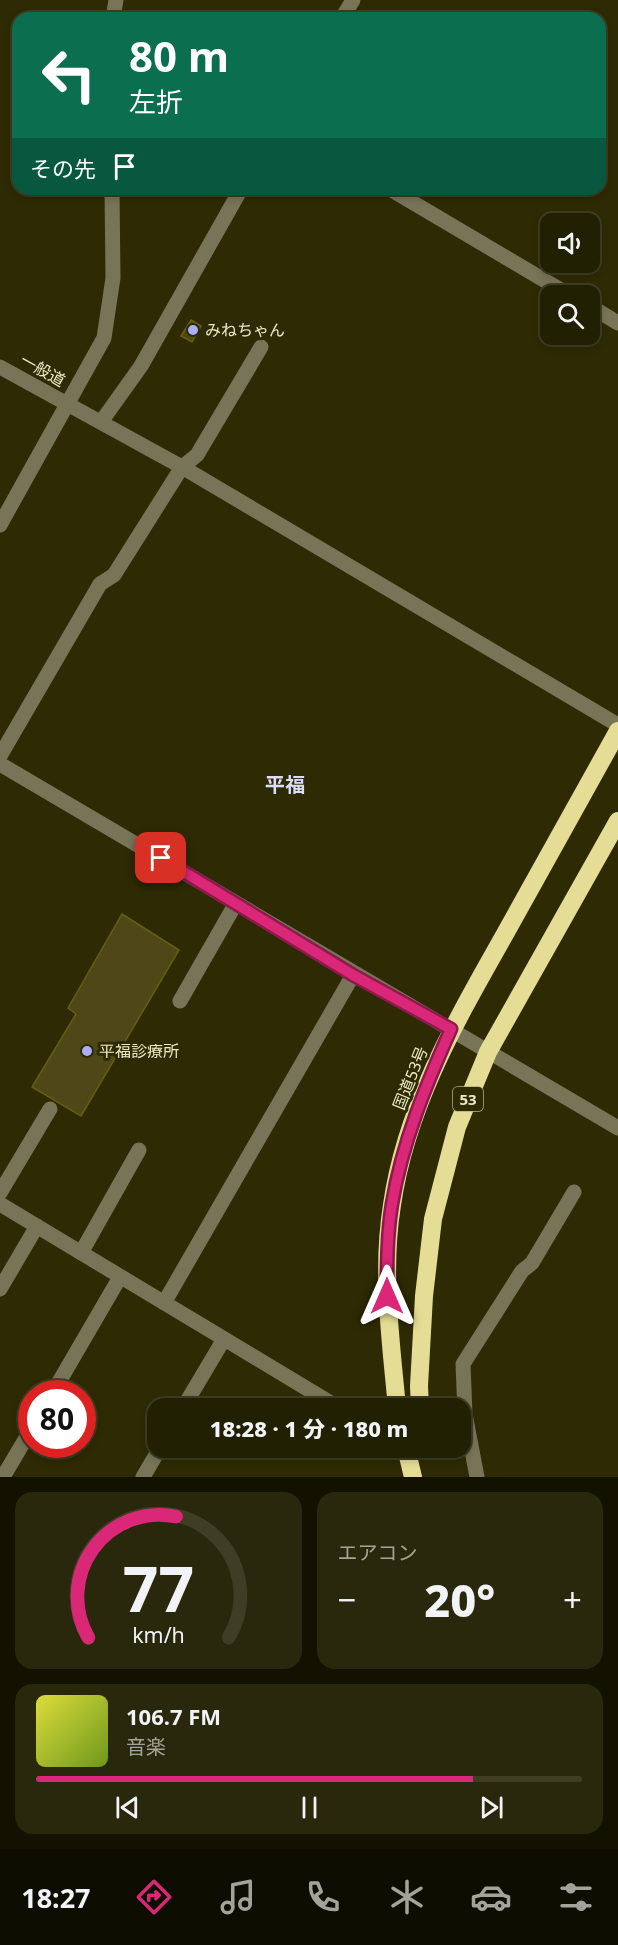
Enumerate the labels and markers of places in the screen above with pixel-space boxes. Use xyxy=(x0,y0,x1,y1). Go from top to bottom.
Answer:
place label: みねちゃん xyxy=(205,319,285,341)
marker: みねちゃん xyxy=(186,323,200,337)
pin xyxy=(135,832,186,883)
place label: 平福診療所 xyxy=(99,1040,179,1062)
marker: 平福診療所 xyxy=(80,1044,94,1058)

